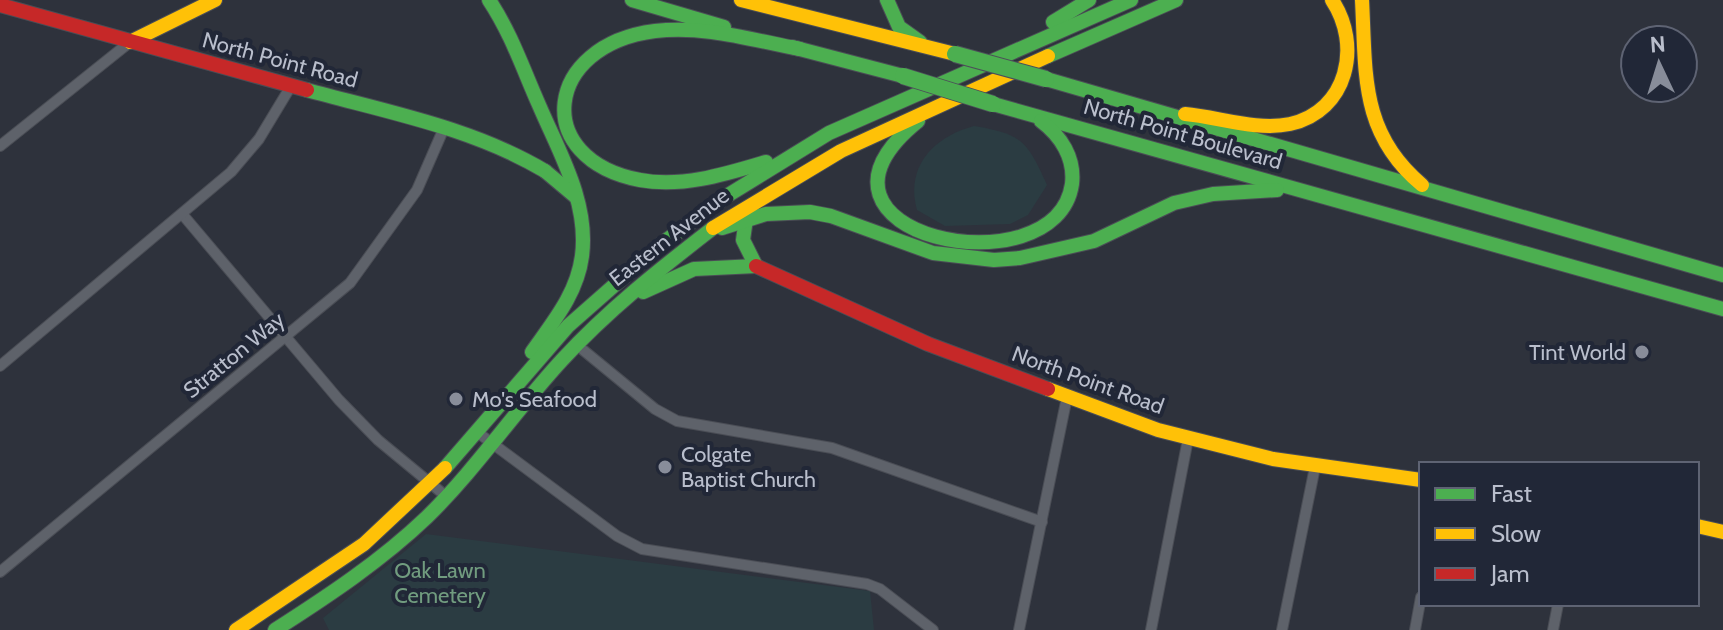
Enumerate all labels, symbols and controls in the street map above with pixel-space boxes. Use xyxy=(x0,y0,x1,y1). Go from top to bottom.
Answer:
north arrow xyxy=(1619,24,1699,104)
street label: North Point Road xyxy=(199,26,361,94)
text: N xyxy=(1649,31,1666,59)
street label: North Point Boulevard xyxy=(1081,93,1285,175)
street label: Eastern Avenue xyxy=(604,182,734,292)
street label: Stratton Way xyxy=(178,306,290,404)
place label: Tint World xyxy=(1529,339,1626,366)
street label: North Point Road xyxy=(1008,340,1168,420)
marker: Tint World xyxy=(1633,343,1651,361)
place label: Mo's Seafood xyxy=(472,386,597,413)
marker: Mo's Seafood xyxy=(447,390,465,408)
place label: Colgate Baptist Church xyxy=(681,441,816,493)
marker: Colgate Baptist Church xyxy=(656,458,674,476)
legend xyxy=(1419,462,1699,606)
text: Fast xyxy=(1491,479,1532,508)
text: Slow xyxy=(1491,519,1541,548)
park label: Oak Lawn Cemetery xyxy=(394,557,486,609)
text: Jam xyxy=(1490,559,1529,588)

